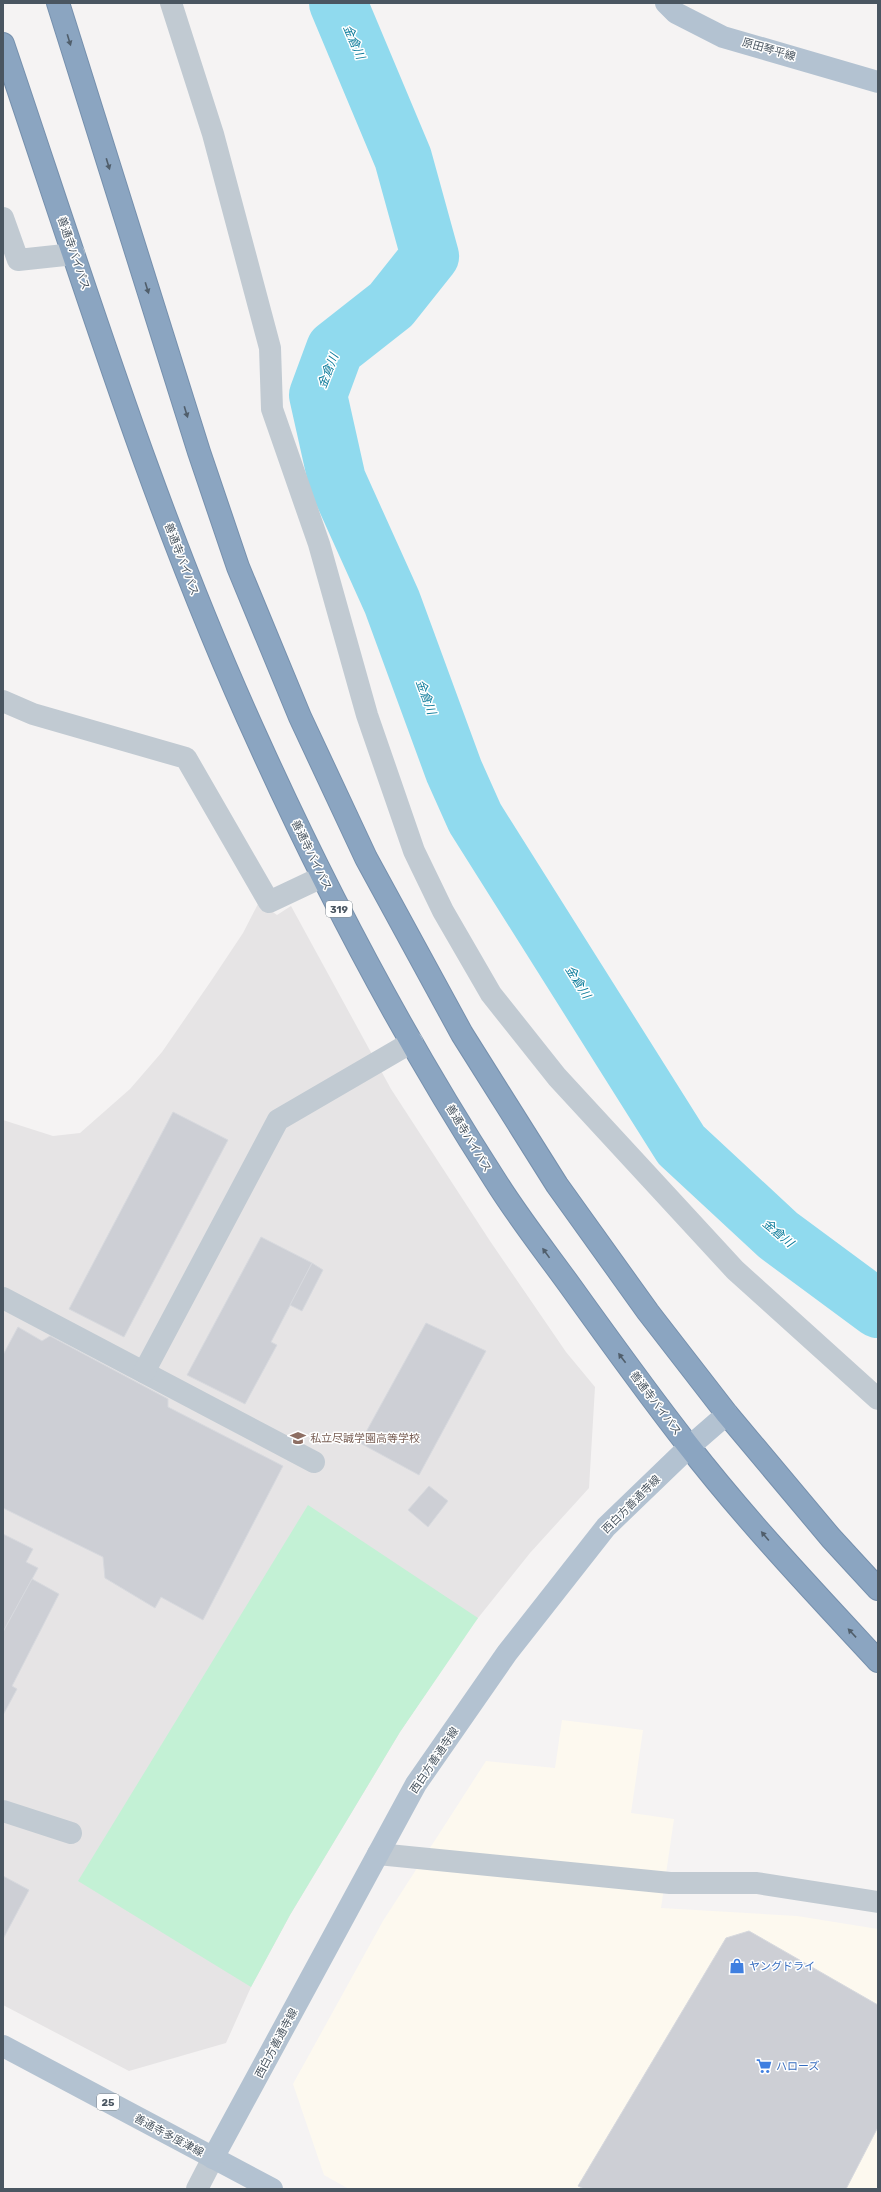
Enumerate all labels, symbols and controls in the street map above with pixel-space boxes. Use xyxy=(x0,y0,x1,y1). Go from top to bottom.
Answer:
water label: 金倉川 xyxy=(341,23,368,63)
one-way arrow xyxy=(66,35,72,47)
street label: 原田琴平線 xyxy=(741,36,797,63)
one-way arrow xyxy=(105,159,111,171)
street label: 善通寺バイパス xyxy=(55,215,92,292)
one-way arrow xyxy=(144,283,150,295)
water label: 金倉川 xyxy=(315,350,342,390)
one-way arrow xyxy=(183,407,189,419)
street label: 善通寺バイパス xyxy=(162,521,201,597)
water label: 金倉川 xyxy=(413,678,439,718)
street label: 善通寺バイパス xyxy=(289,818,334,893)
road number: 319 xyxy=(326,901,352,917)
water label: 金倉川 xyxy=(563,963,595,1003)
street label: 善通寺バイパス xyxy=(443,1102,494,1175)
water label: 金倉川 xyxy=(760,1216,798,1251)
one-way arrow xyxy=(542,1247,550,1258)
one-way arrow xyxy=(619,1353,627,1363)
street label: 善通寺バイパス xyxy=(627,1369,684,1438)
school or university icon: 私立尽誠学園高等学校 xyxy=(289,1429,307,1447)
place label: 私立尽誠学園高等学校 xyxy=(310,1432,420,1445)
street label: 西白方善通寺線 xyxy=(600,1473,663,1536)
one-way arrow xyxy=(760,1531,769,1541)
one-way arrow xyxy=(847,1628,856,1638)
street label: 西白方善通寺線 xyxy=(407,1725,461,1796)
shop icon: ヤングドライ xyxy=(728,1957,746,1975)
place label: ヤングドライ xyxy=(749,1960,815,1973)
street label: 西白方善通寺線 xyxy=(253,2006,300,2080)
supermarket icon: ハローズ xyxy=(755,2057,773,2075)
place label: ハローズ xyxy=(776,2060,819,2073)
road number: 25 xyxy=(97,2094,119,2110)
street label: 善通寺多度津線 xyxy=(132,2112,206,2159)

